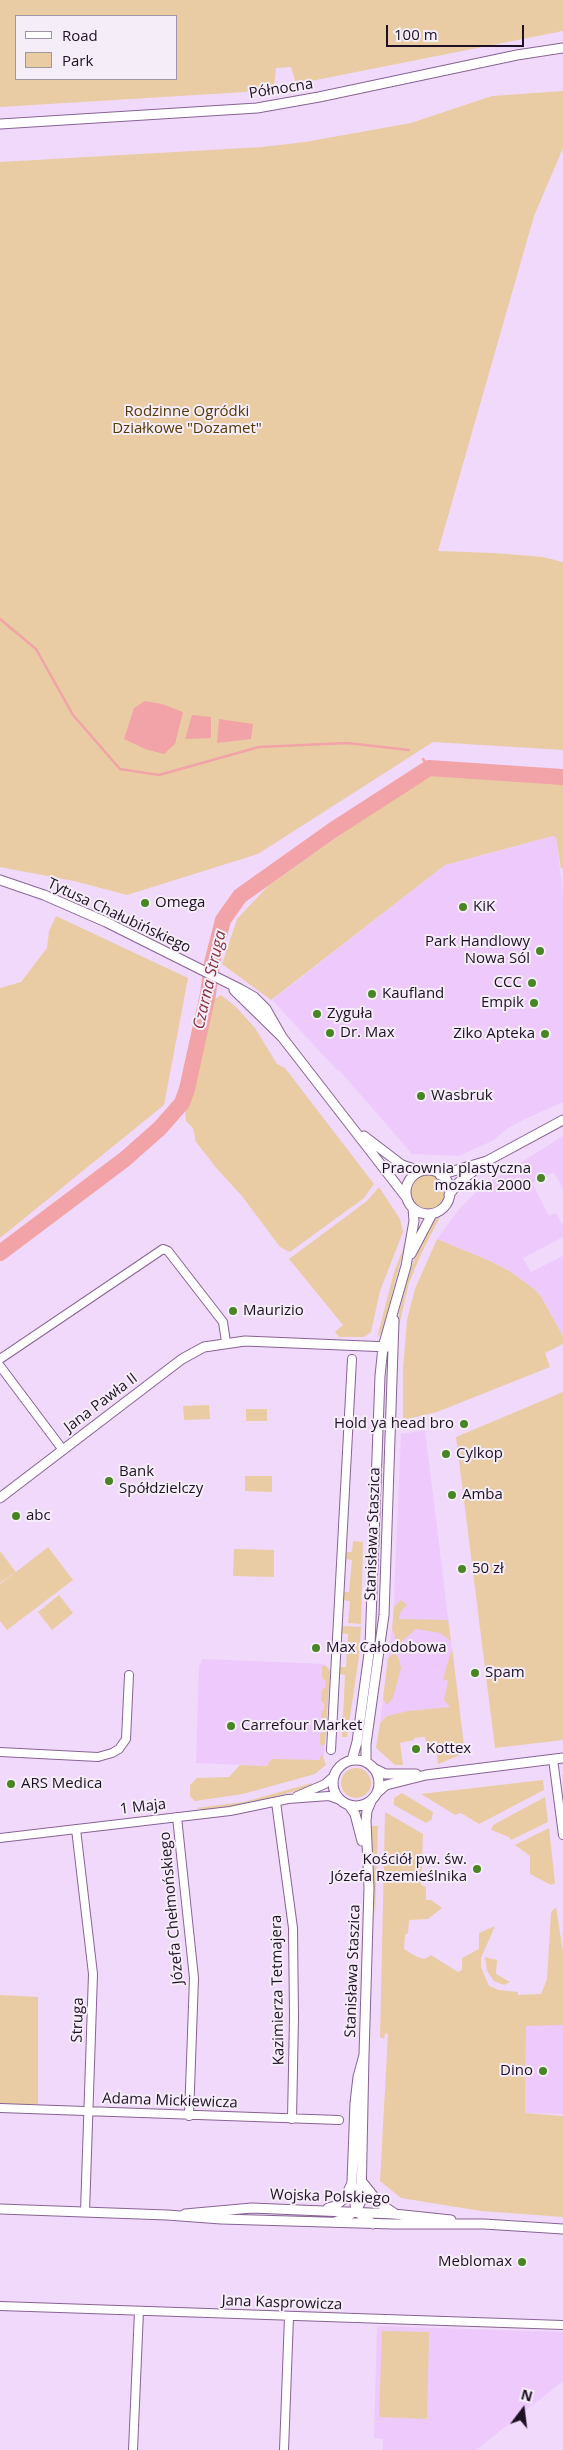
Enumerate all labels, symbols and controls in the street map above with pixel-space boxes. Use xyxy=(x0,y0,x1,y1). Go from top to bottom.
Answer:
legend xyxy=(15,15,178,80)
scale bar xyxy=(388,15,526,47)
text: 100 m xyxy=(394,24,438,44)
text: Road xyxy=(62,25,98,45)
text: Park xyxy=(62,50,93,70)
street label: Północna xyxy=(248,75,314,103)
park label: Rodzinne Ogródki Działkowe "Dozamet" xyxy=(112,403,262,438)
street label: Tytusa Chałubińskiego xyxy=(44,875,194,957)
place label: Omega xyxy=(155,894,205,912)
marker: Omega xyxy=(139,897,151,909)
place label: KiK xyxy=(473,898,495,916)
marker: KiK xyxy=(457,901,469,913)
water label: Czarna Struga xyxy=(189,929,231,1031)
place label: Park Handlowy Nowa Sól xyxy=(425,933,530,968)
marker: Park Handlowy Nowa Sól xyxy=(534,945,546,957)
place label: CCC xyxy=(494,974,522,992)
marker: CCC xyxy=(526,977,538,989)
place label: Kaufland xyxy=(382,985,444,1003)
marker: Kaufland xyxy=(366,988,378,1000)
place label: Empik xyxy=(481,994,524,1012)
marker: Empik xyxy=(528,997,540,1009)
place label: Zyguła xyxy=(327,1005,373,1023)
marker: Zyguła xyxy=(311,1008,323,1020)
place label: Dr. Max xyxy=(340,1024,395,1042)
place label: Ziko Apteka xyxy=(453,1025,535,1043)
marker: Dr. Max xyxy=(324,1027,336,1039)
marker: Ziko Apteka xyxy=(539,1028,551,1040)
place label: Wasbruk xyxy=(431,1087,493,1105)
marker: Wasbruk xyxy=(415,1090,427,1102)
place label: Pracownia plastyczna mozakia 2000 xyxy=(381,1160,531,1195)
marker: Pracownia plastyczna mozakia 2000 xyxy=(535,1172,547,1184)
place label: Maurizio xyxy=(243,1302,304,1320)
marker: Maurizio xyxy=(227,1305,239,1317)
street label: Jana Pawła II xyxy=(61,1370,141,1436)
place label: Hold ya head bro xyxy=(334,1415,454,1433)
marker: Hold ya head bro xyxy=(458,1418,470,1430)
place label: Cylkop xyxy=(456,1445,503,1463)
marker: Cylkop xyxy=(440,1448,452,1460)
place label: Bank Spółdzielczy xyxy=(119,1463,203,1498)
street label: Stanisława Staszica xyxy=(362,1467,384,1601)
marker: Bank Spółdzielczy xyxy=(103,1475,115,1487)
place label: Amba xyxy=(462,1486,503,1504)
marker: Amba xyxy=(446,1489,458,1501)
place label: abc xyxy=(26,1507,51,1525)
marker: abc xyxy=(10,1510,22,1522)
place label: 50 zł xyxy=(472,1560,504,1578)
marker: 50 zł xyxy=(456,1563,468,1575)
place label: Max Całodobowa xyxy=(326,1639,447,1657)
marker: Max Całodobowa xyxy=(310,1642,322,1654)
place label: Spam xyxy=(485,1664,525,1682)
marker: Spam xyxy=(469,1667,481,1679)
place label: Carrefour Market xyxy=(241,1717,362,1735)
marker: Carrefour Market xyxy=(225,1720,237,1732)
place label: Kottex xyxy=(426,1740,471,1758)
marker: Kottex xyxy=(410,1743,422,1755)
place label: ARS Medica xyxy=(21,1775,102,1793)
marker: ARS Medica xyxy=(5,1778,17,1790)
street label: 1 Maja xyxy=(119,1795,167,1819)
street label: Józefa Chełmońskiego xyxy=(156,1831,188,1985)
place label: Kościół pw. św. Józefa Rzemieślnika xyxy=(330,1851,467,1886)
marker: Kościół pw. św. Józefa Rzemieślnika xyxy=(471,1863,483,1875)
street label: Stanisława Staszica xyxy=(342,1904,364,2038)
street label: Kazimierza Tetmajera xyxy=(268,1914,288,2066)
street label: Struga xyxy=(68,1997,88,2043)
place label: Dino xyxy=(500,2062,533,2080)
marker: Dino xyxy=(537,2065,549,2077)
street label: Adama Mickiewicza xyxy=(102,2090,238,2112)
street label: Wojska Polskiego xyxy=(270,2186,390,2208)
place label: Meblomax xyxy=(438,2253,512,2271)
marker: Meblomax xyxy=(516,2256,528,2268)
street label: Jana Kasprowicza xyxy=(221,2292,343,2314)
text: N xyxy=(519,2384,535,2406)
north arrow xyxy=(498,2385,548,2435)

